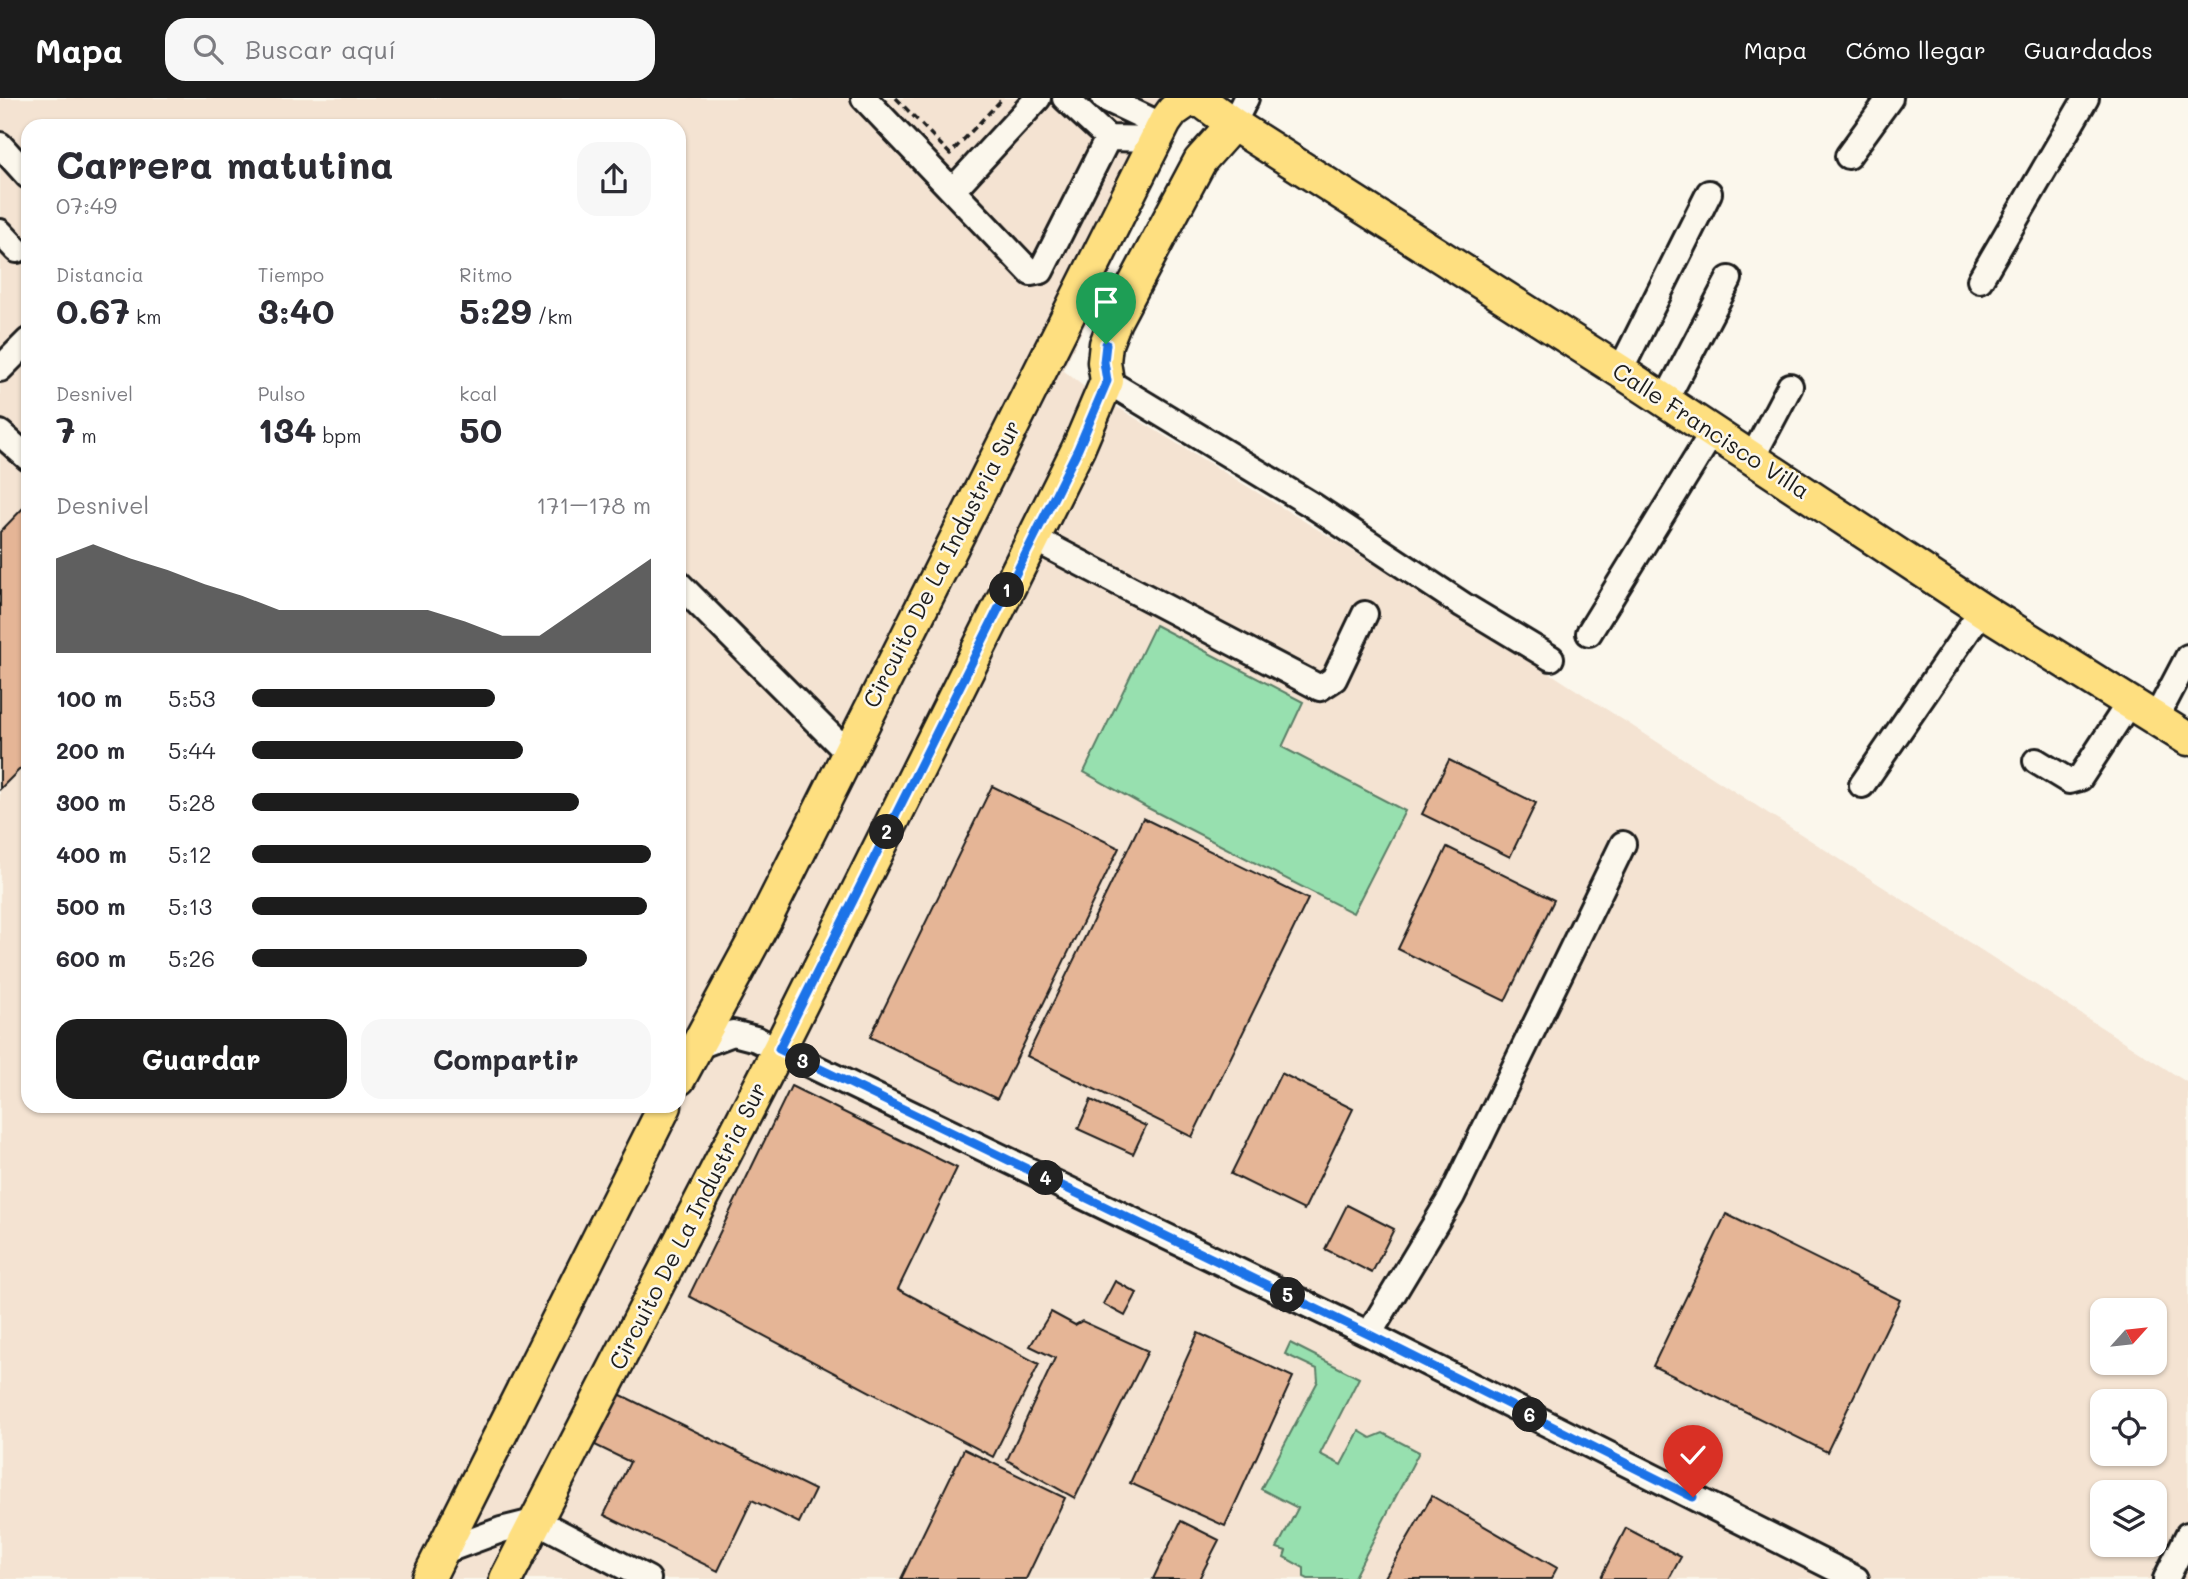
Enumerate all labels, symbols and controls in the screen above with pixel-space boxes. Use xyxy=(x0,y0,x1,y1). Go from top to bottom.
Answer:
search box xyxy=(165,18,655,81)
text: Mapa xyxy=(35,28,123,71)
icon: search xyxy=(189,30,227,68)
text: Buscar aquí xyxy=(245,32,396,66)
text: Mapa xyxy=(1744,34,1808,65)
text: Cómo llegar xyxy=(1846,34,1986,65)
text: Guardados xyxy=(2024,34,2153,65)
text: Carrera matutina xyxy=(56,139,394,189)
button: share xyxy=(577,142,651,216)
text: 07:49 xyxy=(56,190,117,220)
text: Distancia xyxy=(56,262,144,287)
text: Tiempo xyxy=(258,262,324,287)
text: Ritmo xyxy=(459,262,512,287)
pin xyxy=(1076,272,1136,344)
icon: arrive xyxy=(1087,283,1125,321)
text: 0.67 xyxy=(56,287,130,333)
text: 3:40 xyxy=(258,287,334,333)
text: 5:29 xyxy=(459,287,531,333)
text: km xyxy=(130,304,161,329)
text: /km xyxy=(531,304,573,329)
street label: Calle Francisco Villa xyxy=(1607,355,1816,505)
text: Desnivel xyxy=(56,381,133,406)
text: Pulso xyxy=(258,381,305,406)
text: kcal xyxy=(459,381,497,406)
text: 7 xyxy=(56,406,76,452)
text: 134 xyxy=(258,406,316,452)
text: 50 xyxy=(459,406,502,452)
street label: Circuito De La Industria Sur xyxy=(855,415,1027,713)
text: m xyxy=(76,423,97,448)
text: bpm xyxy=(316,423,361,448)
text: Desnivel xyxy=(56,490,149,520)
text: 171–178 m xyxy=(536,490,651,520)
pin: 1 xyxy=(990,573,1024,608)
text: 1 xyxy=(1002,577,1011,602)
text: 100 m xyxy=(56,683,122,713)
text: 5:53 xyxy=(168,683,215,713)
text: 200 m xyxy=(56,735,125,765)
text: 5:44 xyxy=(168,735,216,765)
text: 300 m xyxy=(56,787,126,817)
text: 5:28 xyxy=(168,787,215,817)
pin: 2 xyxy=(870,814,904,850)
text: 2 xyxy=(881,819,892,844)
text: 400 m xyxy=(56,839,127,869)
text: 5:12 xyxy=(168,839,212,869)
text: 500 m xyxy=(56,891,126,921)
text: 5:13 xyxy=(168,891,212,921)
text: 600 m xyxy=(56,943,126,973)
text: 5:26 xyxy=(168,943,215,973)
button: Guardar xyxy=(56,1019,347,1099)
button: Compartir xyxy=(361,1019,651,1099)
pin: 3 xyxy=(786,1044,820,1079)
text: 3 xyxy=(797,1048,808,1073)
street label: Circuito De La Industria Sur xyxy=(601,1077,773,1375)
pin: 4 xyxy=(1028,1160,1064,1196)
text: 4 xyxy=(1039,1165,1052,1190)
pin: 5 xyxy=(1270,1278,1306,1312)
text: 5 xyxy=(1282,1282,1293,1307)
north arrow xyxy=(2090,1298,2166,1376)
map controls xyxy=(2090,1298,2167,1557)
button: locate xyxy=(2090,1389,2167,1466)
pin: 6 xyxy=(1512,1398,1548,1432)
text: 6 xyxy=(1524,1402,1535,1427)
pin xyxy=(1663,1425,1723,1497)
icon: check xyxy=(1674,1436,1712,1474)
button: layers xyxy=(2090,1480,2167,1557)

